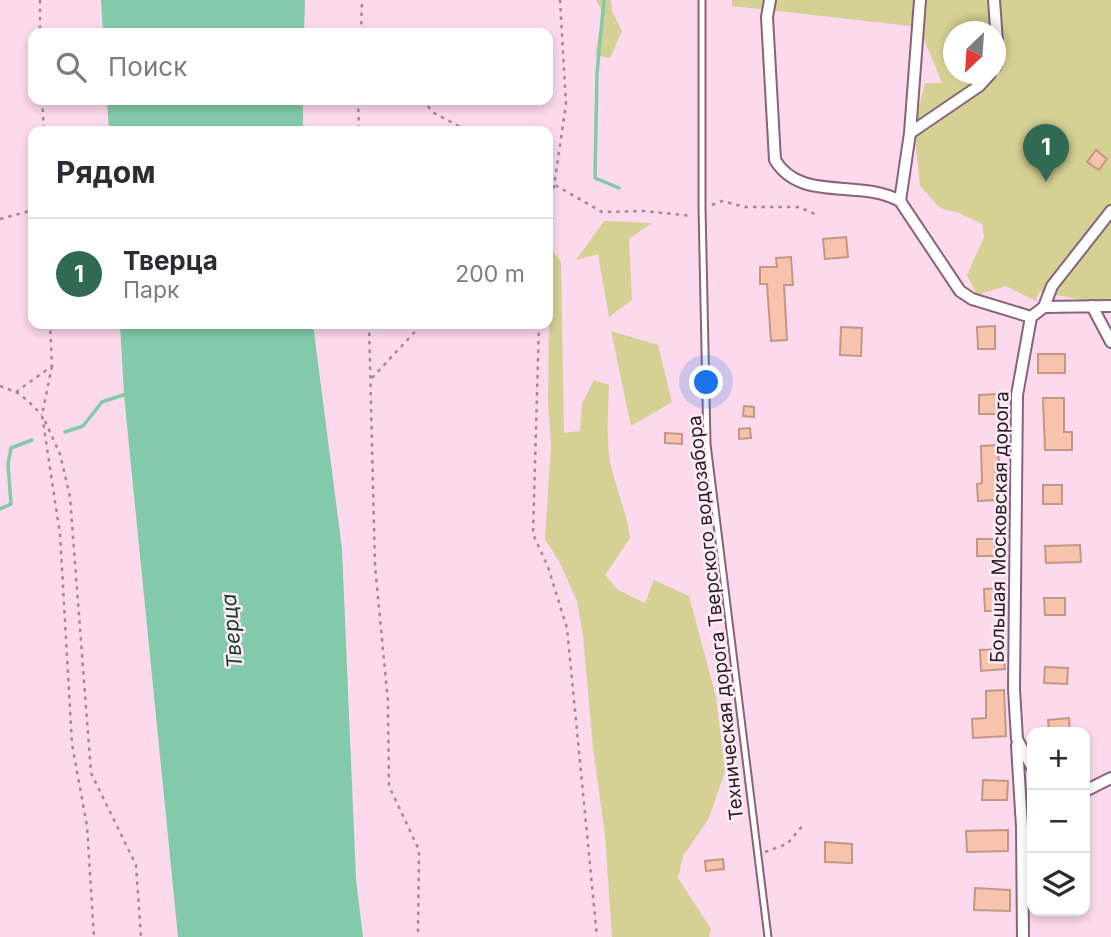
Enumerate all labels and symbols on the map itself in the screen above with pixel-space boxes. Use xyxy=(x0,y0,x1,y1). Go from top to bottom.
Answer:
north arrow xyxy=(943,21,1006,84)
pin: 1 xyxy=(1023,124,1069,182)
your location xyxy=(689,365,723,399)
street label: Большая Московская дорога xyxy=(986,391,1013,663)
street label: Техническая дорога Тверского водозабора xyxy=(683,414,748,821)
water label: Тверца xyxy=(216,593,247,669)

